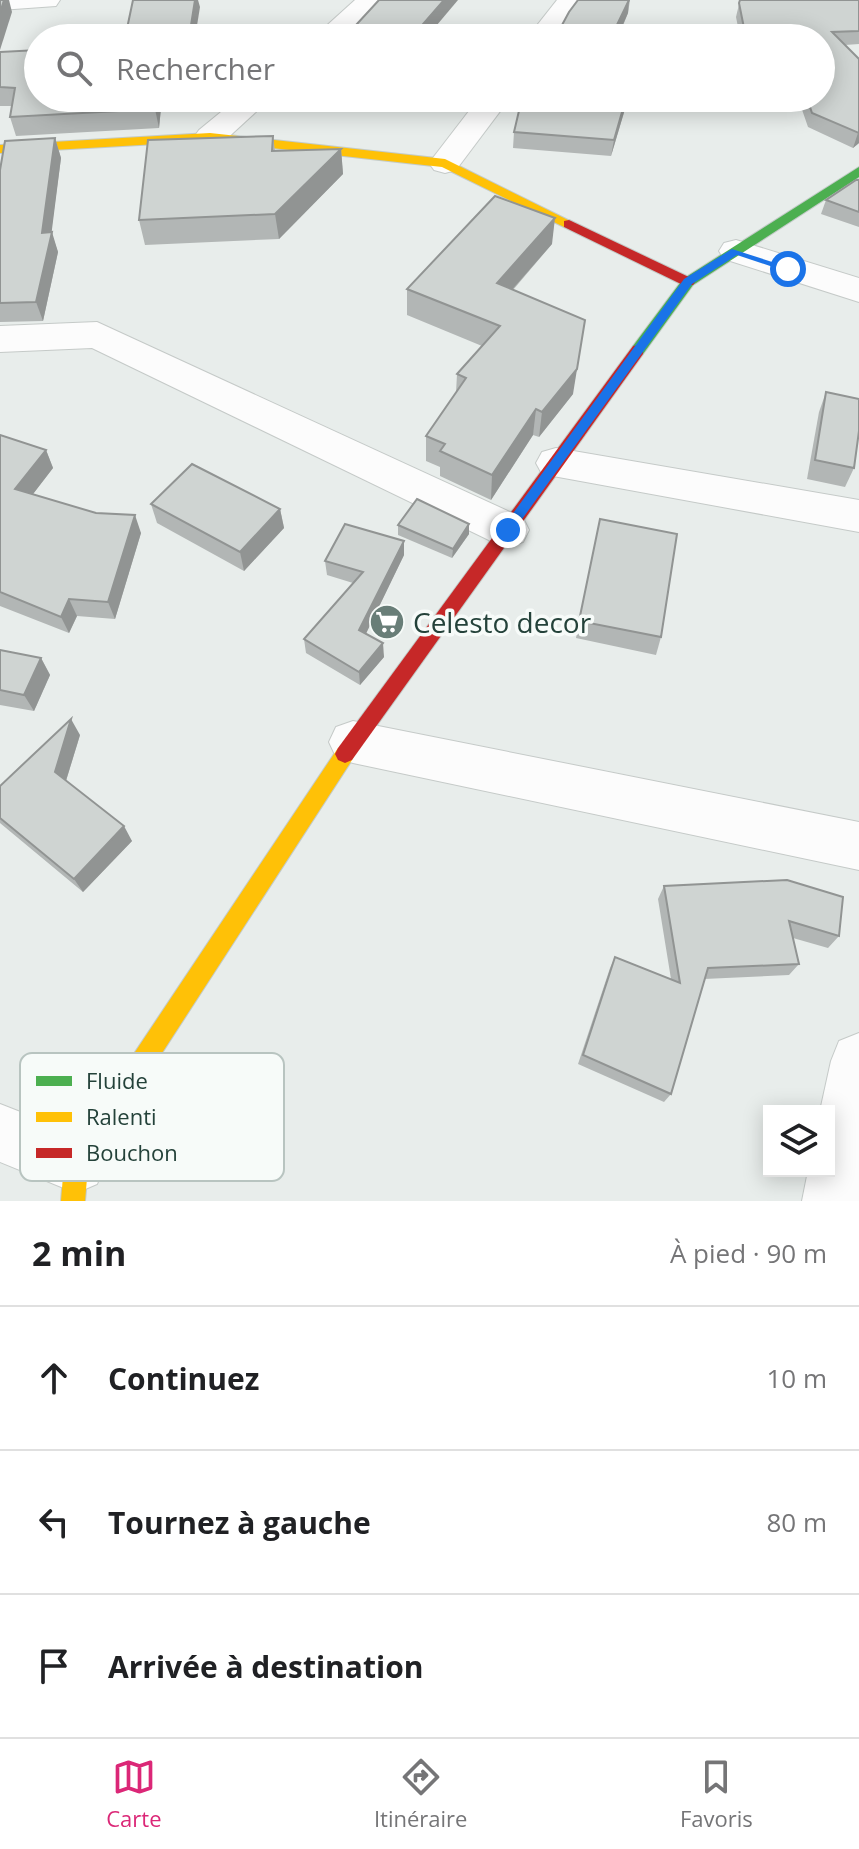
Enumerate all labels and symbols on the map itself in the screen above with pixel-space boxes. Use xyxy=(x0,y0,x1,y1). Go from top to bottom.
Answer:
route start xyxy=(770,251,806,287)
route end xyxy=(490,512,526,548)
supermarket icon: Celesto decor xyxy=(368,603,406,641)
place label: Celesto decor xyxy=(413,603,592,641)
legend xyxy=(20,1053,284,1181)
text: Fluide xyxy=(86,1065,148,1095)
text: Ralenti xyxy=(86,1101,157,1131)
text: Bouchon xyxy=(86,1137,178,1167)

